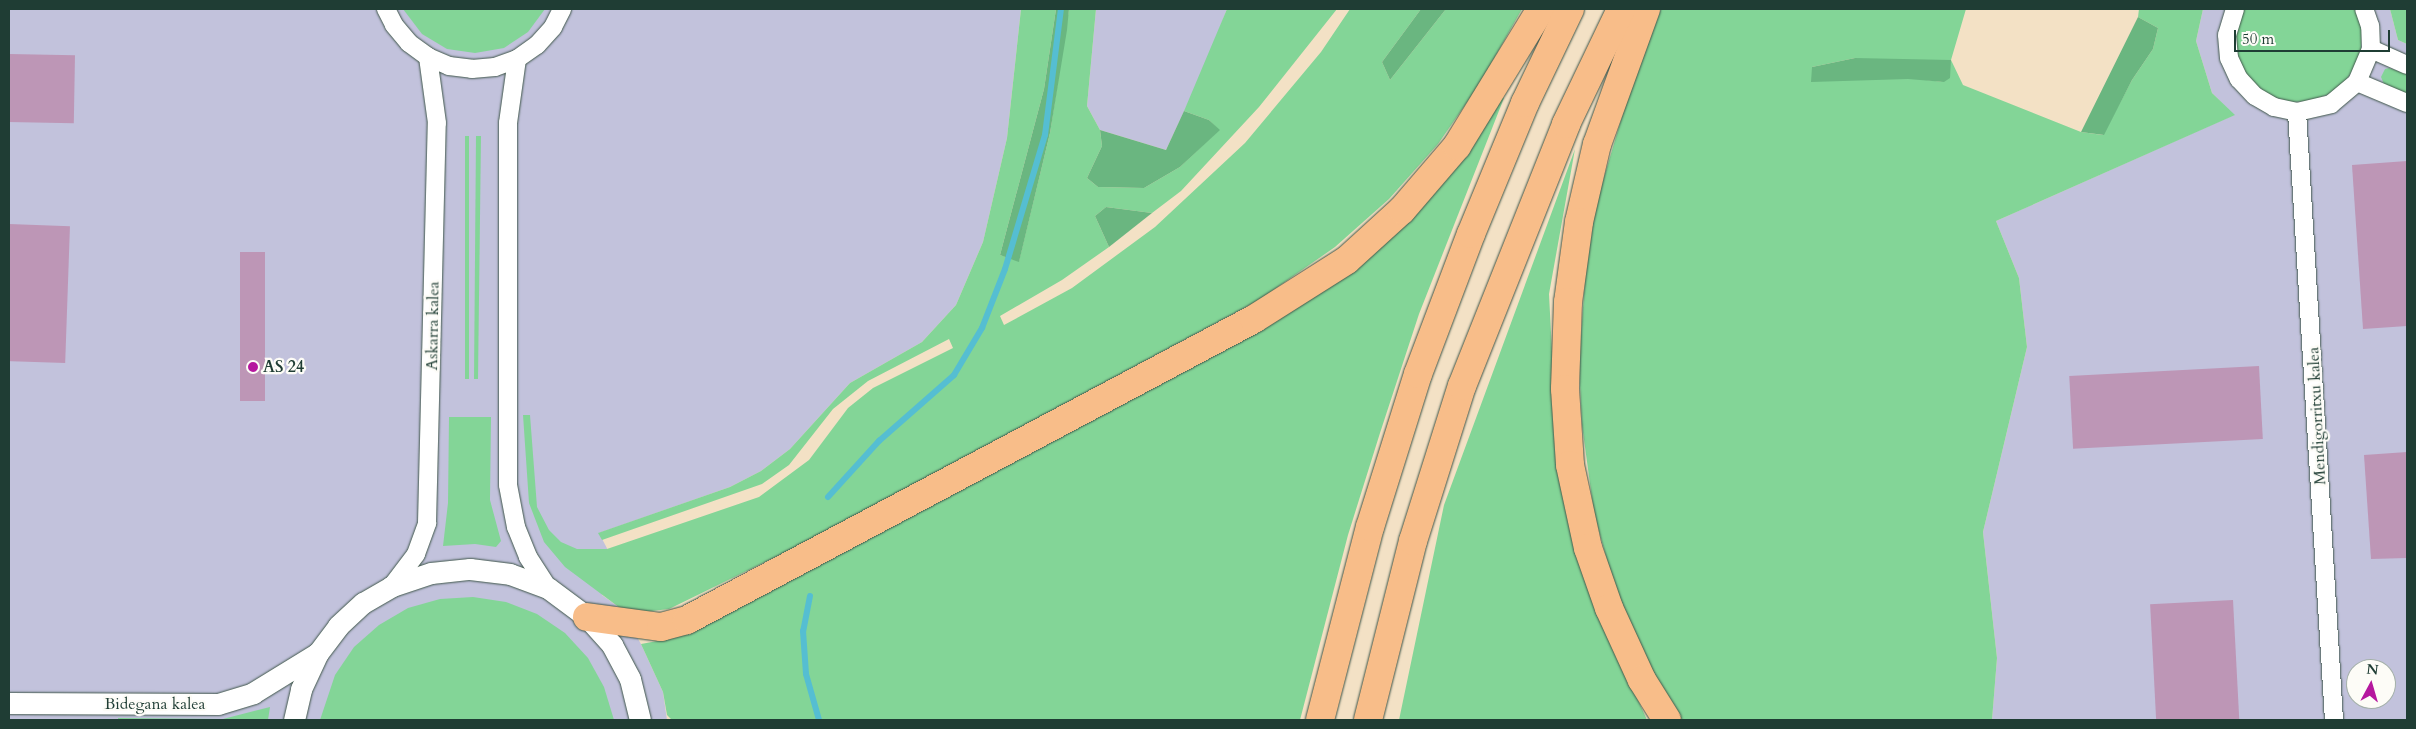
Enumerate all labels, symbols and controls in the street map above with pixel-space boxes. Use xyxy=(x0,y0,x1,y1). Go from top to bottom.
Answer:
scale bar xyxy=(2236,20,2392,52)
text: 50 m xyxy=(2242,29,2274,49)
street label: Askarra kalea xyxy=(423,281,443,371)
street label: Mendigorritxu kalea xyxy=(2304,347,2330,485)
place label: AS 24 xyxy=(263,357,304,377)
marker: AS 24 xyxy=(247,361,259,373)
north arrow xyxy=(2346,659,2396,709)
text: N xyxy=(2365,659,2380,680)
street label: Bidegana kalea xyxy=(104,694,206,714)

